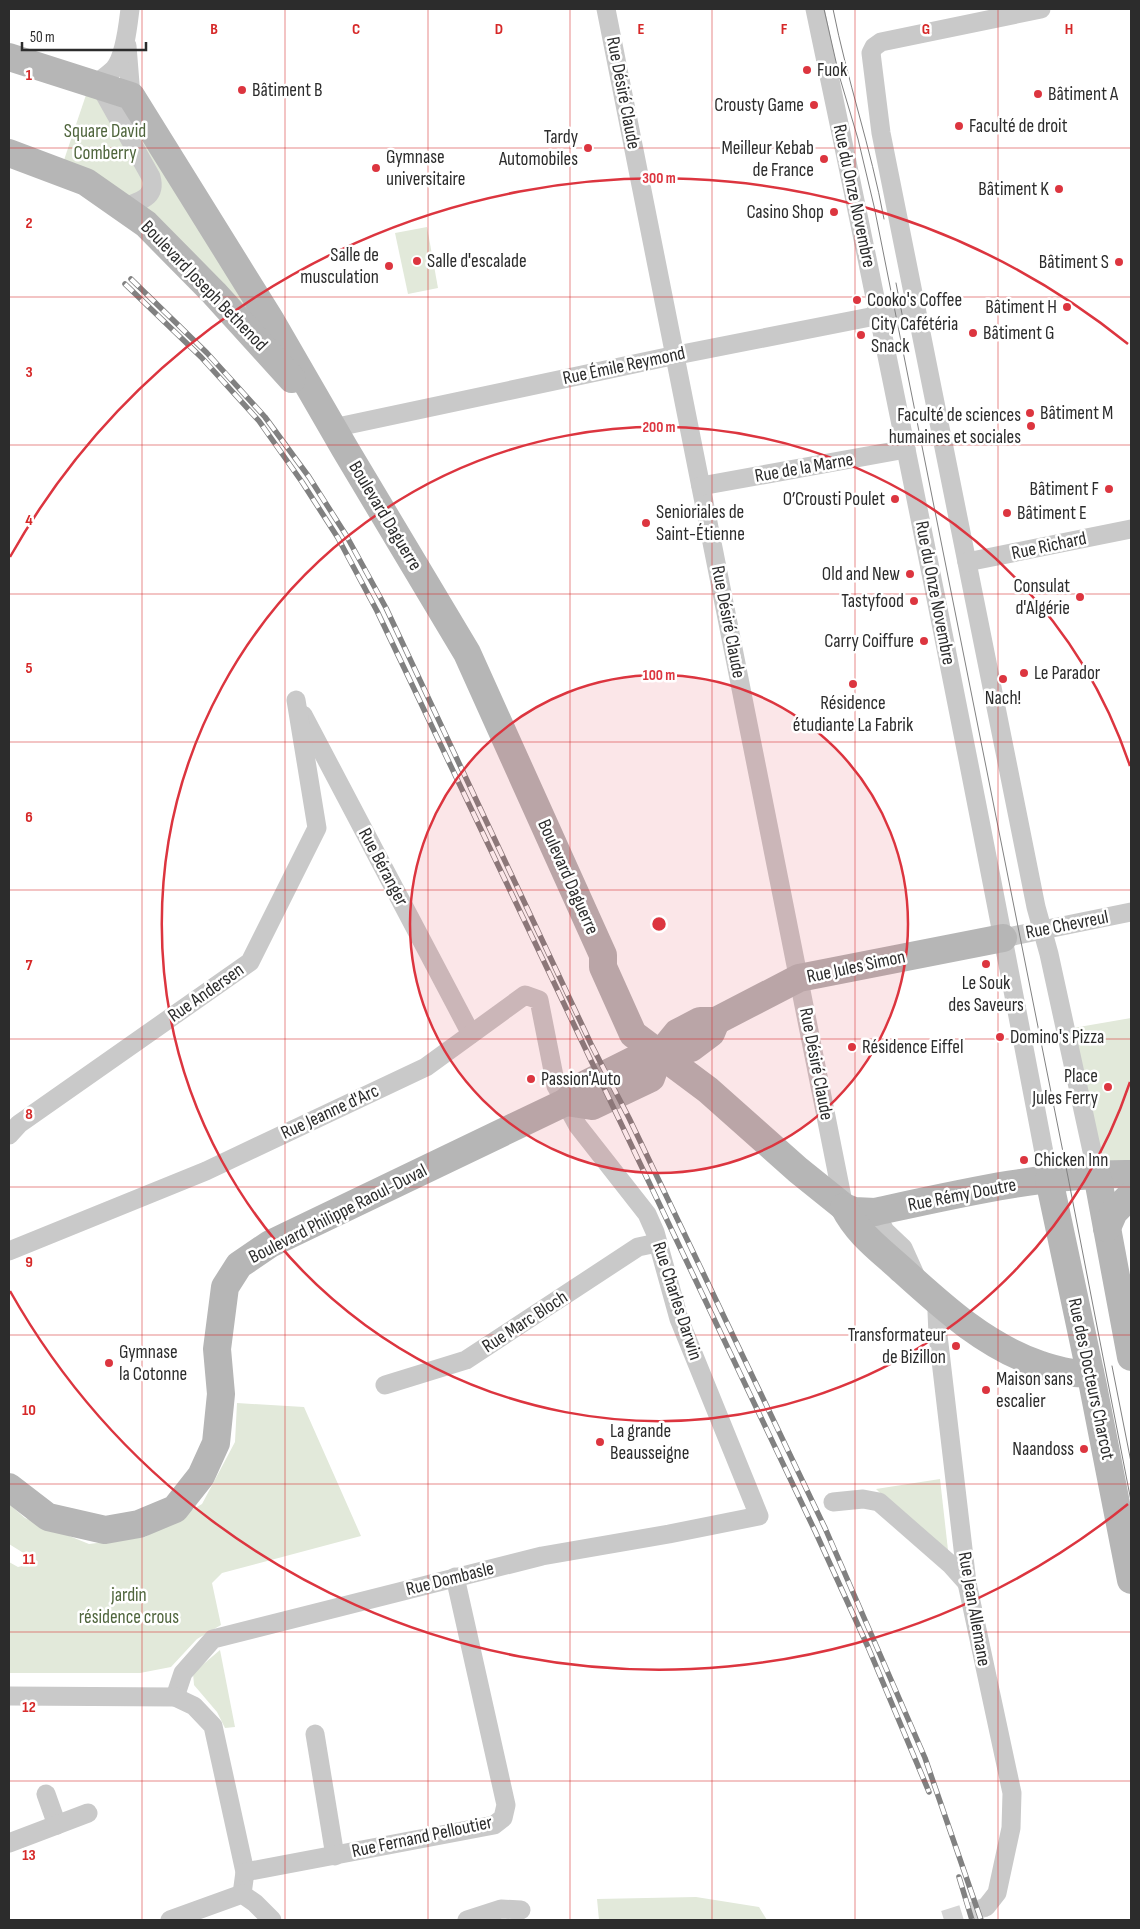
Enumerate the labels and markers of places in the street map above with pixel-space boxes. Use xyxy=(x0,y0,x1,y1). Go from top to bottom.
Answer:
place label: Fuok xyxy=(817,59,848,82)
marker: Fuok xyxy=(801,64,813,76)
place label: Bâtiment B xyxy=(252,79,323,102)
place label: Bâtiment A xyxy=(1048,83,1119,106)
marker: Bâtiment B xyxy=(236,84,248,96)
marker: Bâtiment A xyxy=(1032,88,1044,100)
place label: Crousty Game xyxy=(714,94,804,117)
marker: Crousty Game xyxy=(808,99,820,111)
place label: Faculté de droit xyxy=(969,115,1068,138)
marker: Faculté de droit xyxy=(953,120,965,132)
place label: Tardy Automobiles xyxy=(498,126,579,171)
place label: Meilleur Kebab de France xyxy=(721,137,814,182)
marker: Tardy Automobiles xyxy=(582,142,594,154)
place label: Gymnase universitaire xyxy=(386,146,465,191)
marker: Meilleur Kebab de France xyxy=(818,153,830,165)
marker: Gymnase universitaire xyxy=(370,162,382,174)
place label: Bâtiment K xyxy=(978,178,1049,201)
marker: Bâtiment K xyxy=(1053,183,1065,195)
place label: Casino Shop xyxy=(746,201,824,224)
marker: Casino Shop xyxy=(828,206,840,218)
place label: Salle de musculation xyxy=(300,244,379,289)
place label: Salle d'escalade xyxy=(427,250,527,273)
place label: Bâtiment S xyxy=(1039,251,1109,274)
marker: Salle d'escalade xyxy=(411,255,423,267)
marker: Bâtiment S xyxy=(1113,256,1125,268)
marker: Salle de musculation xyxy=(383,260,395,272)
place label: Cooko's Coffee xyxy=(867,289,962,312)
marker: Cooko's Coffee xyxy=(851,294,863,306)
place label: Bâtiment H xyxy=(985,296,1057,319)
marker: Bâtiment H xyxy=(1061,301,1073,313)
place label: City Cafétéria Snack xyxy=(871,313,958,358)
place label: Bâtiment G xyxy=(983,322,1055,345)
marker: Bâtiment G xyxy=(967,327,979,339)
marker: City Cafétéria Snack xyxy=(855,329,867,341)
place label: Bâtiment M xyxy=(1040,402,1113,425)
place label: Faculté de sciences humaines et sociales xyxy=(889,404,1021,449)
marker: Bâtiment M xyxy=(1024,407,1036,419)
marker: Faculté de sciences humaines et sociales xyxy=(1025,420,1037,432)
place label: Bâtiment F xyxy=(1029,478,1099,501)
marker: Bâtiment F xyxy=(1103,483,1115,495)
place label: O’Crousti Poulet xyxy=(783,488,885,511)
marker: O’Crousti Poulet xyxy=(889,493,901,505)
place label: Senioriales de Saint-Étienne xyxy=(656,501,745,546)
place label: Bâtiment E xyxy=(1017,502,1087,525)
marker: Bâtiment E xyxy=(1001,507,1013,519)
marker: Senioriales de Saint-Étienne xyxy=(640,517,652,529)
place label: Old and New xyxy=(822,563,900,586)
marker: Old and New xyxy=(904,568,916,580)
place label: Consulat d'Algérie xyxy=(1014,575,1070,620)
place label: Tastyfood xyxy=(841,590,904,613)
marker: Consulat d'Algérie xyxy=(1074,591,1086,603)
marker: Tastyfood xyxy=(908,595,920,607)
place label: Carry Coiffure xyxy=(824,630,914,653)
marker: Carry Coiffure xyxy=(918,635,930,647)
place label: Le Parador xyxy=(1034,662,1101,685)
marker: Le Parador xyxy=(1018,667,1030,679)
marker: Nach! xyxy=(997,673,1009,685)
marker: Résidence étudiante La Fabrik xyxy=(847,678,859,690)
place label: Nach! xyxy=(985,687,1021,710)
place label: Résidence étudiante La Fabrik xyxy=(793,692,914,737)
centre of rings xyxy=(650,915,668,933)
marker: Le Souk des Saveurs xyxy=(980,958,992,970)
place label: Le Souk des Saveurs xyxy=(948,972,1024,1017)
place label: Domino's Pizza xyxy=(1010,1026,1104,1049)
marker: Domino's Pizza xyxy=(994,1031,1006,1043)
place label: Résidence Eiffel xyxy=(862,1036,963,1059)
marker: Résidence Eiffel xyxy=(846,1041,858,1053)
place label: Place Jules Ferry xyxy=(1031,1065,1099,1110)
place label: Passion'Auto xyxy=(541,1068,621,1091)
marker: Passion'Auto xyxy=(525,1073,537,1085)
marker: Place Jules Ferry xyxy=(1102,1081,1114,1093)
place label: Chicken Inn xyxy=(1034,1149,1108,1172)
marker: Chicken Inn xyxy=(1018,1154,1030,1166)
place label: Transformateur de Bizillon xyxy=(848,1324,947,1369)
marker: Transformateur de Bizillon xyxy=(950,1340,962,1352)
place label: Gymnase la Cotonne xyxy=(119,1341,187,1386)
marker: Gymnase la Cotonne xyxy=(103,1357,115,1369)
place label: Maison sans escalier xyxy=(996,1368,1073,1413)
marker: Maison sans escalier xyxy=(980,1384,992,1396)
place label: La grande Beausseigne xyxy=(610,1420,689,1465)
marker: La grande Beausseigne xyxy=(594,1436,606,1448)
place label: Naandoss xyxy=(1012,1438,1074,1461)
marker: Naandoss xyxy=(1078,1443,1090,1455)

